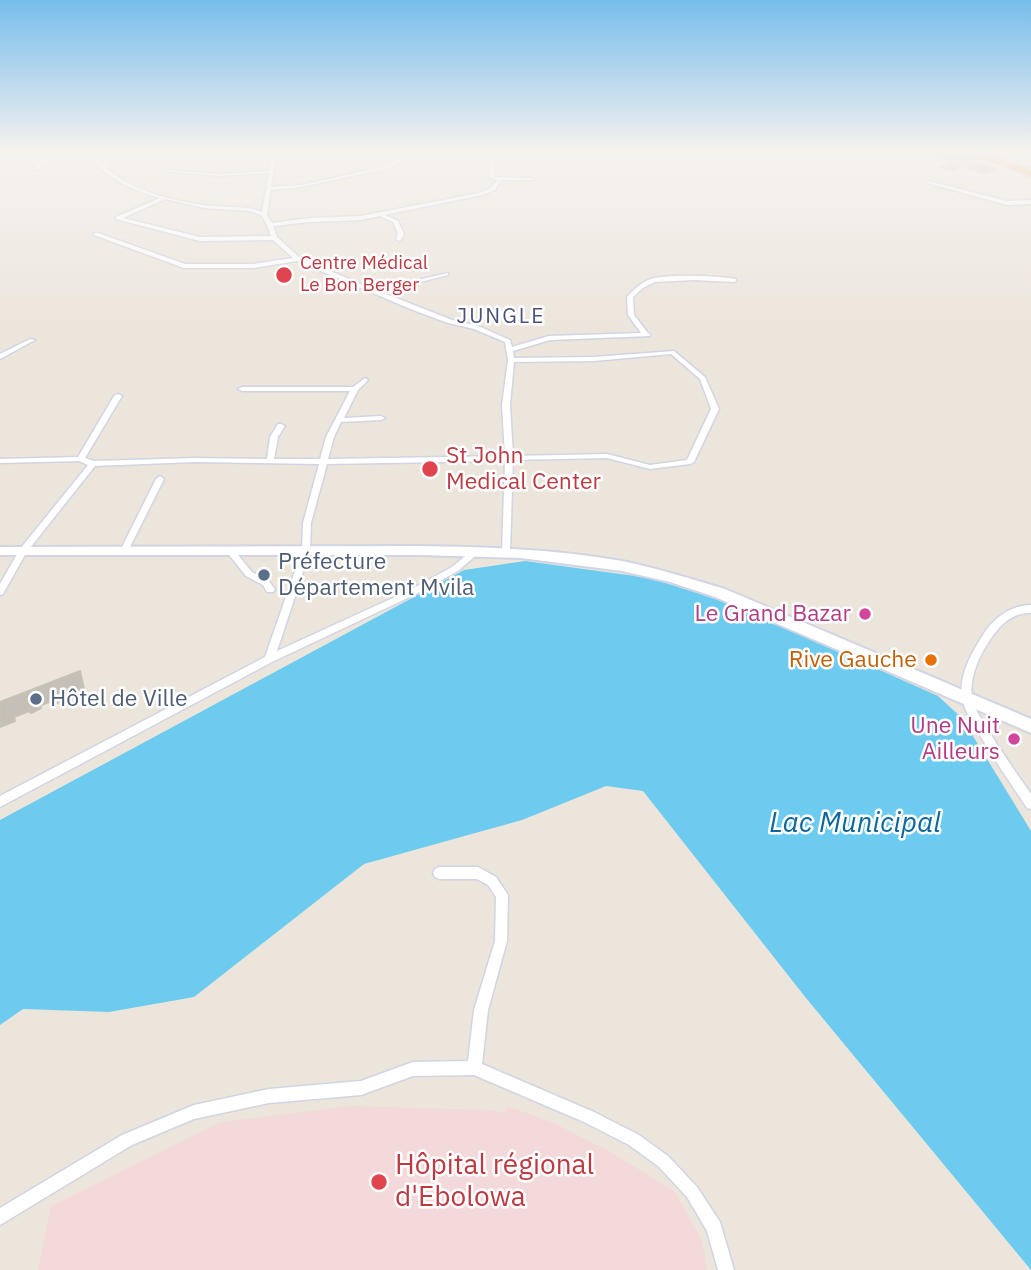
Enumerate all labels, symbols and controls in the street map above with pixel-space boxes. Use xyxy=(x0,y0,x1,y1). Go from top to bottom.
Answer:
place label: Centre Médical Le Bon Berger xyxy=(300,253,428,297)
marker: Centre Médical Le Bon Berger xyxy=(274,265,294,285)
district label: JUNGLE xyxy=(457,304,545,330)
place label: St John Medical Center xyxy=(446,442,601,496)
marker: St John Medical Center xyxy=(420,459,440,479)
place label: Préfecture Département Mvila xyxy=(278,548,474,602)
marker: Préfecture Département Mvila xyxy=(256,567,272,583)
place label: Le Grand Bazar xyxy=(695,600,851,628)
marker: Le Grand Bazar xyxy=(857,606,873,622)
place label: Rive Gauche xyxy=(789,646,917,674)
marker: Rive Gauche xyxy=(923,652,939,668)
place label: Hôtel de Ville xyxy=(50,685,188,713)
marker: Hôtel de Ville xyxy=(28,691,44,707)
place label: Une Nuit Ailleurs xyxy=(910,712,1000,766)
marker: Une Nuit Ailleurs xyxy=(1006,731,1022,747)
water label: Lac Municipal xyxy=(769,807,941,841)
place label: Hôpital régional d'Ebolowa xyxy=(395,1149,594,1215)
marker: Hôpital régional d'Ebolowa xyxy=(369,1172,389,1192)

